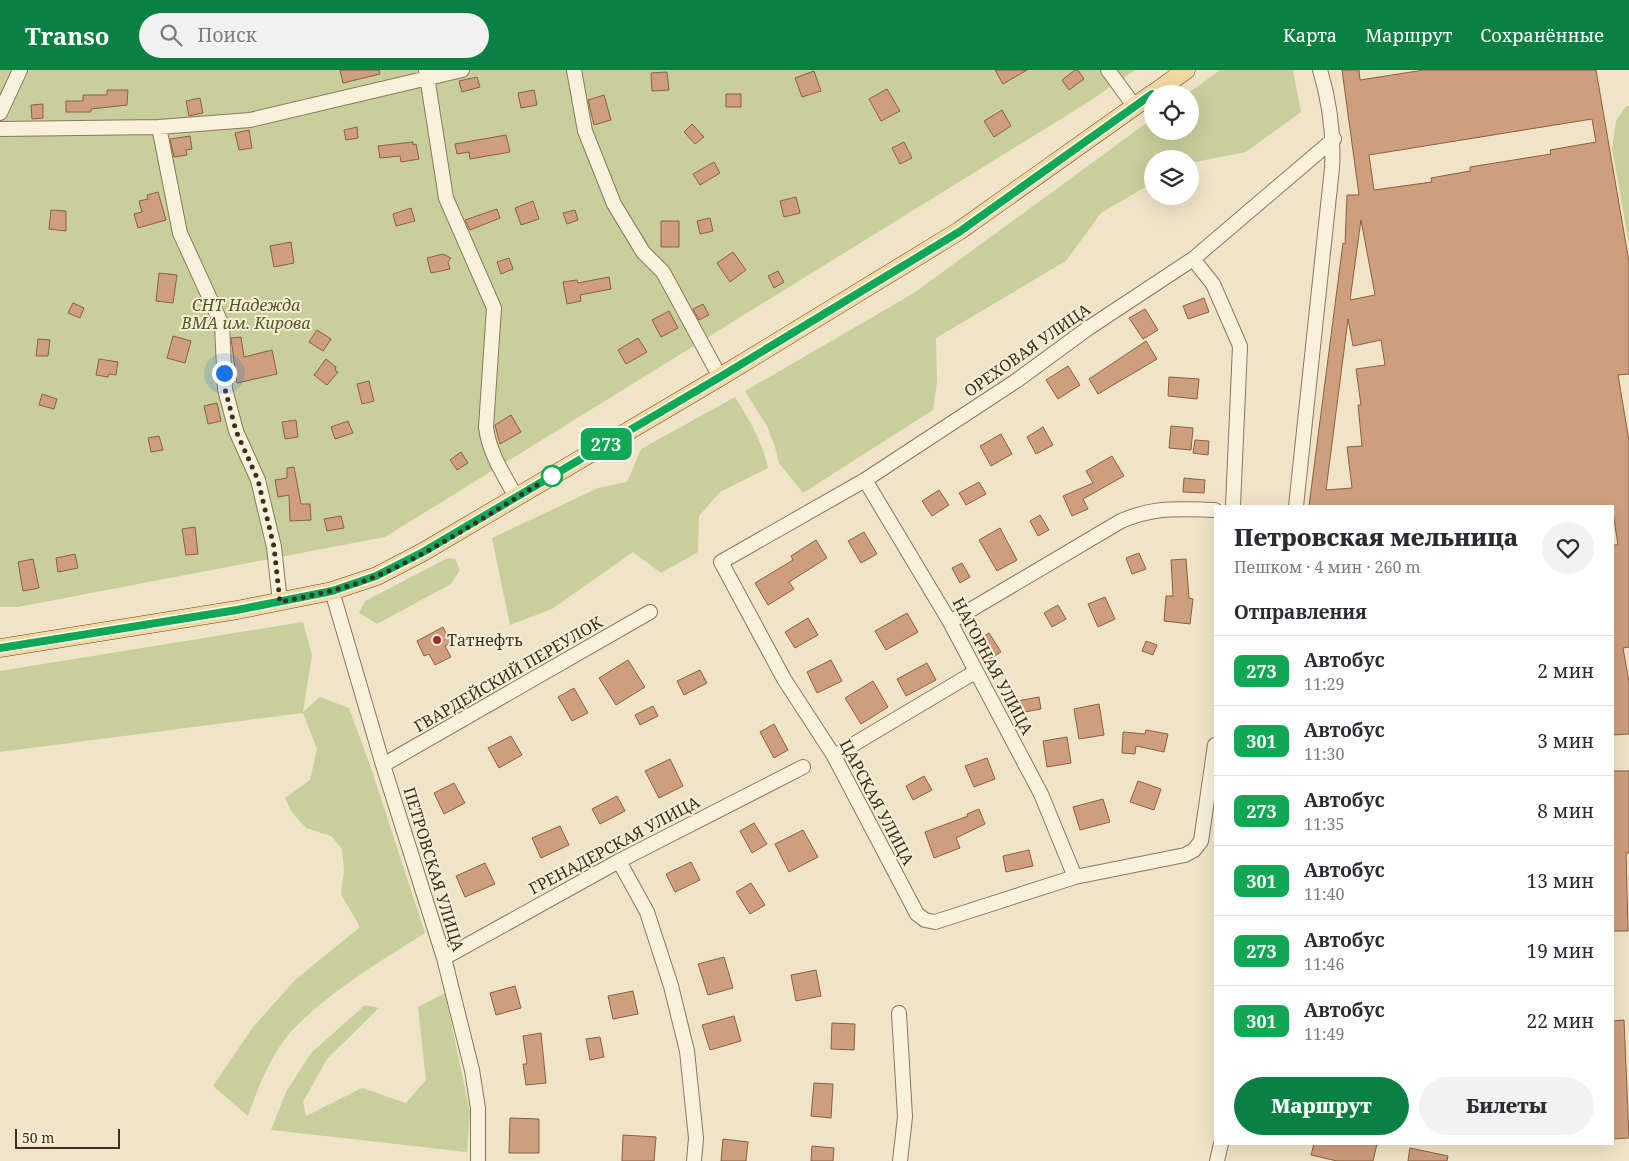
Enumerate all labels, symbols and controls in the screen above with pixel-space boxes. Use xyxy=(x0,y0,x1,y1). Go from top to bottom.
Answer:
search box xyxy=(139,13,489,58)
text: Transo xyxy=(25,19,109,52)
icon: search xyxy=(157,21,185,49)
text: Поиск xyxy=(197,22,257,48)
text: Карта xyxy=(1283,23,1337,47)
text: Маршрут xyxy=(1365,23,1452,47)
text: Сохранённые xyxy=(1480,23,1604,47)
map controls xyxy=(1144,85,1199,205)
button: locate xyxy=(1144,85,1199,140)
button: layers xyxy=(1144,150,1199,205)
park label: СНТ Надежда ВМА им. Кирова xyxy=(180,294,311,334)
street label: ОРЕХОВАЯ УЛИЦА xyxy=(959,298,1095,402)
your location xyxy=(212,361,237,386)
line badge: 273 xyxy=(577,428,635,460)
text: 273 xyxy=(591,432,621,456)
unlabelled marker xyxy=(541,465,563,487)
text: Петровская мельница xyxy=(1234,520,1518,553)
button: heart xyxy=(1542,522,1594,574)
text: Пешком · 4 мин · 260 m xyxy=(1234,556,1421,578)
street label: НАГОРНАЯ УЛИЦА xyxy=(948,594,1039,739)
text: Отправления xyxy=(1234,599,1367,625)
street label: ГВАРДЕЙСКИЙ ПЕРЕУЛОК xyxy=(410,611,607,737)
place label: Татнефть xyxy=(447,629,523,651)
marker: Татнефть xyxy=(431,634,443,646)
text: Автобус xyxy=(1304,647,1385,673)
text: 2 мин xyxy=(1537,658,1594,684)
text: 273 xyxy=(1246,659,1277,683)
text: 11:29 xyxy=(1304,673,1344,695)
text: Автобус xyxy=(1304,717,1385,743)
text: 3 мин xyxy=(1537,728,1594,754)
text: 301 xyxy=(1246,729,1277,753)
street label: ЦАРСКАЯ УЛИЦА xyxy=(835,735,920,869)
text: 11:30 xyxy=(1304,743,1344,765)
street label: ПЕТРОВСКАЯ УЛИЦА xyxy=(399,784,470,954)
text: Автобус xyxy=(1304,787,1385,813)
street label: ГРЕНАДЕРСКАЯ УЛИЦА xyxy=(525,790,704,899)
text: 8 мин xyxy=(1537,798,1594,824)
text: 273 xyxy=(1246,799,1277,823)
text: 11:35 xyxy=(1304,813,1344,835)
text: Автобус xyxy=(1304,857,1385,883)
text: 13 мин xyxy=(1527,868,1594,894)
text: 301 xyxy=(1246,869,1277,893)
text: 11:40 xyxy=(1304,883,1344,905)
text: Автобус xyxy=(1304,927,1385,953)
text: 19 мин xyxy=(1527,938,1594,964)
text: 273 xyxy=(1246,939,1277,963)
text: 11:46 xyxy=(1304,953,1344,975)
text: Автобус xyxy=(1304,997,1385,1023)
text: 22 мин xyxy=(1527,1008,1594,1034)
text: 301 xyxy=(1246,1009,1277,1033)
text: 11:49 xyxy=(1304,1023,1344,1045)
button: Маршрут xyxy=(1234,1077,1409,1135)
button: Билеты xyxy=(1419,1077,1594,1135)
scale bar xyxy=(15,1126,120,1149)
text: 50 m xyxy=(22,1128,55,1147)

